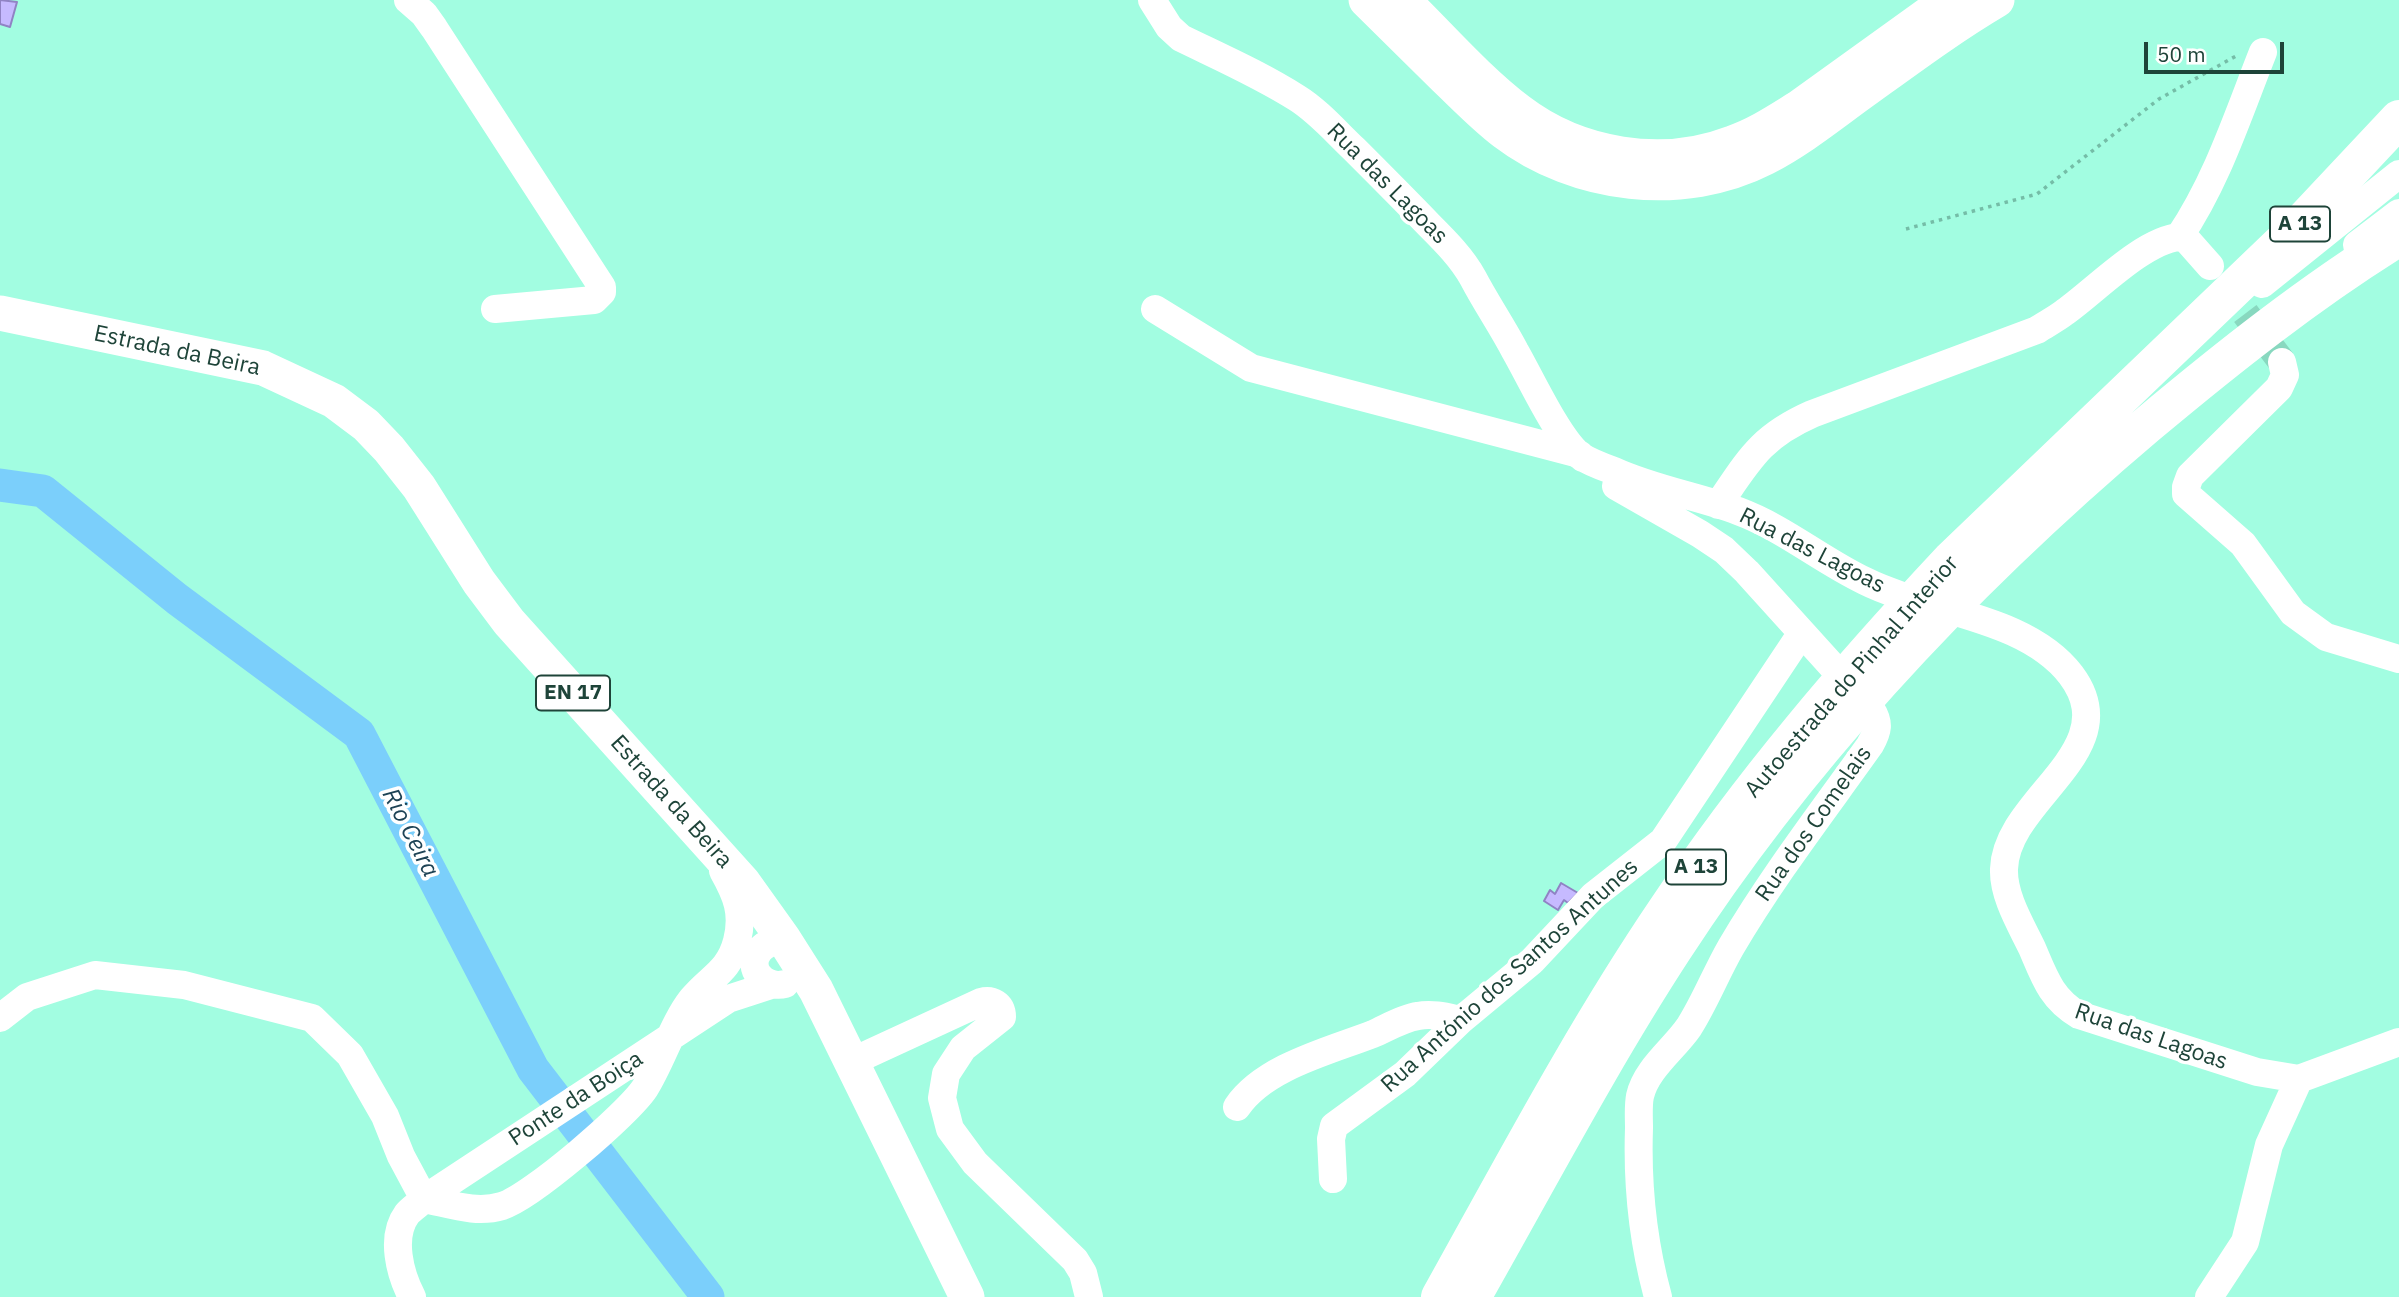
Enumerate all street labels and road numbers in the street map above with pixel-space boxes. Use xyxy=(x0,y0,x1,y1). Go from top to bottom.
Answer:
street label: Rua das Lagoas xyxy=(1321,118,1453,250)
road number: A 13 xyxy=(2270,206,2330,242)
street label: Estrada da Beira xyxy=(91,320,263,382)
street label: Rua das Lagoas xyxy=(1735,502,1889,600)
street label: Autoestrada do Pinhal Interior xyxy=(1739,550,1965,804)
road number: EN 17 xyxy=(536,676,610,710)
street label: Estrada da Beira xyxy=(604,730,738,874)
street label: Rua dos Comelais xyxy=(1750,741,1878,907)
road number: A 13 xyxy=(1666,850,1726,884)
street label: Rua António dos Santos Antunes xyxy=(1376,853,1644,1099)
street label: Rua das Lagoas xyxy=(2071,998,2231,1076)
street label: Ponte da Boiça xyxy=(504,1045,648,1153)

